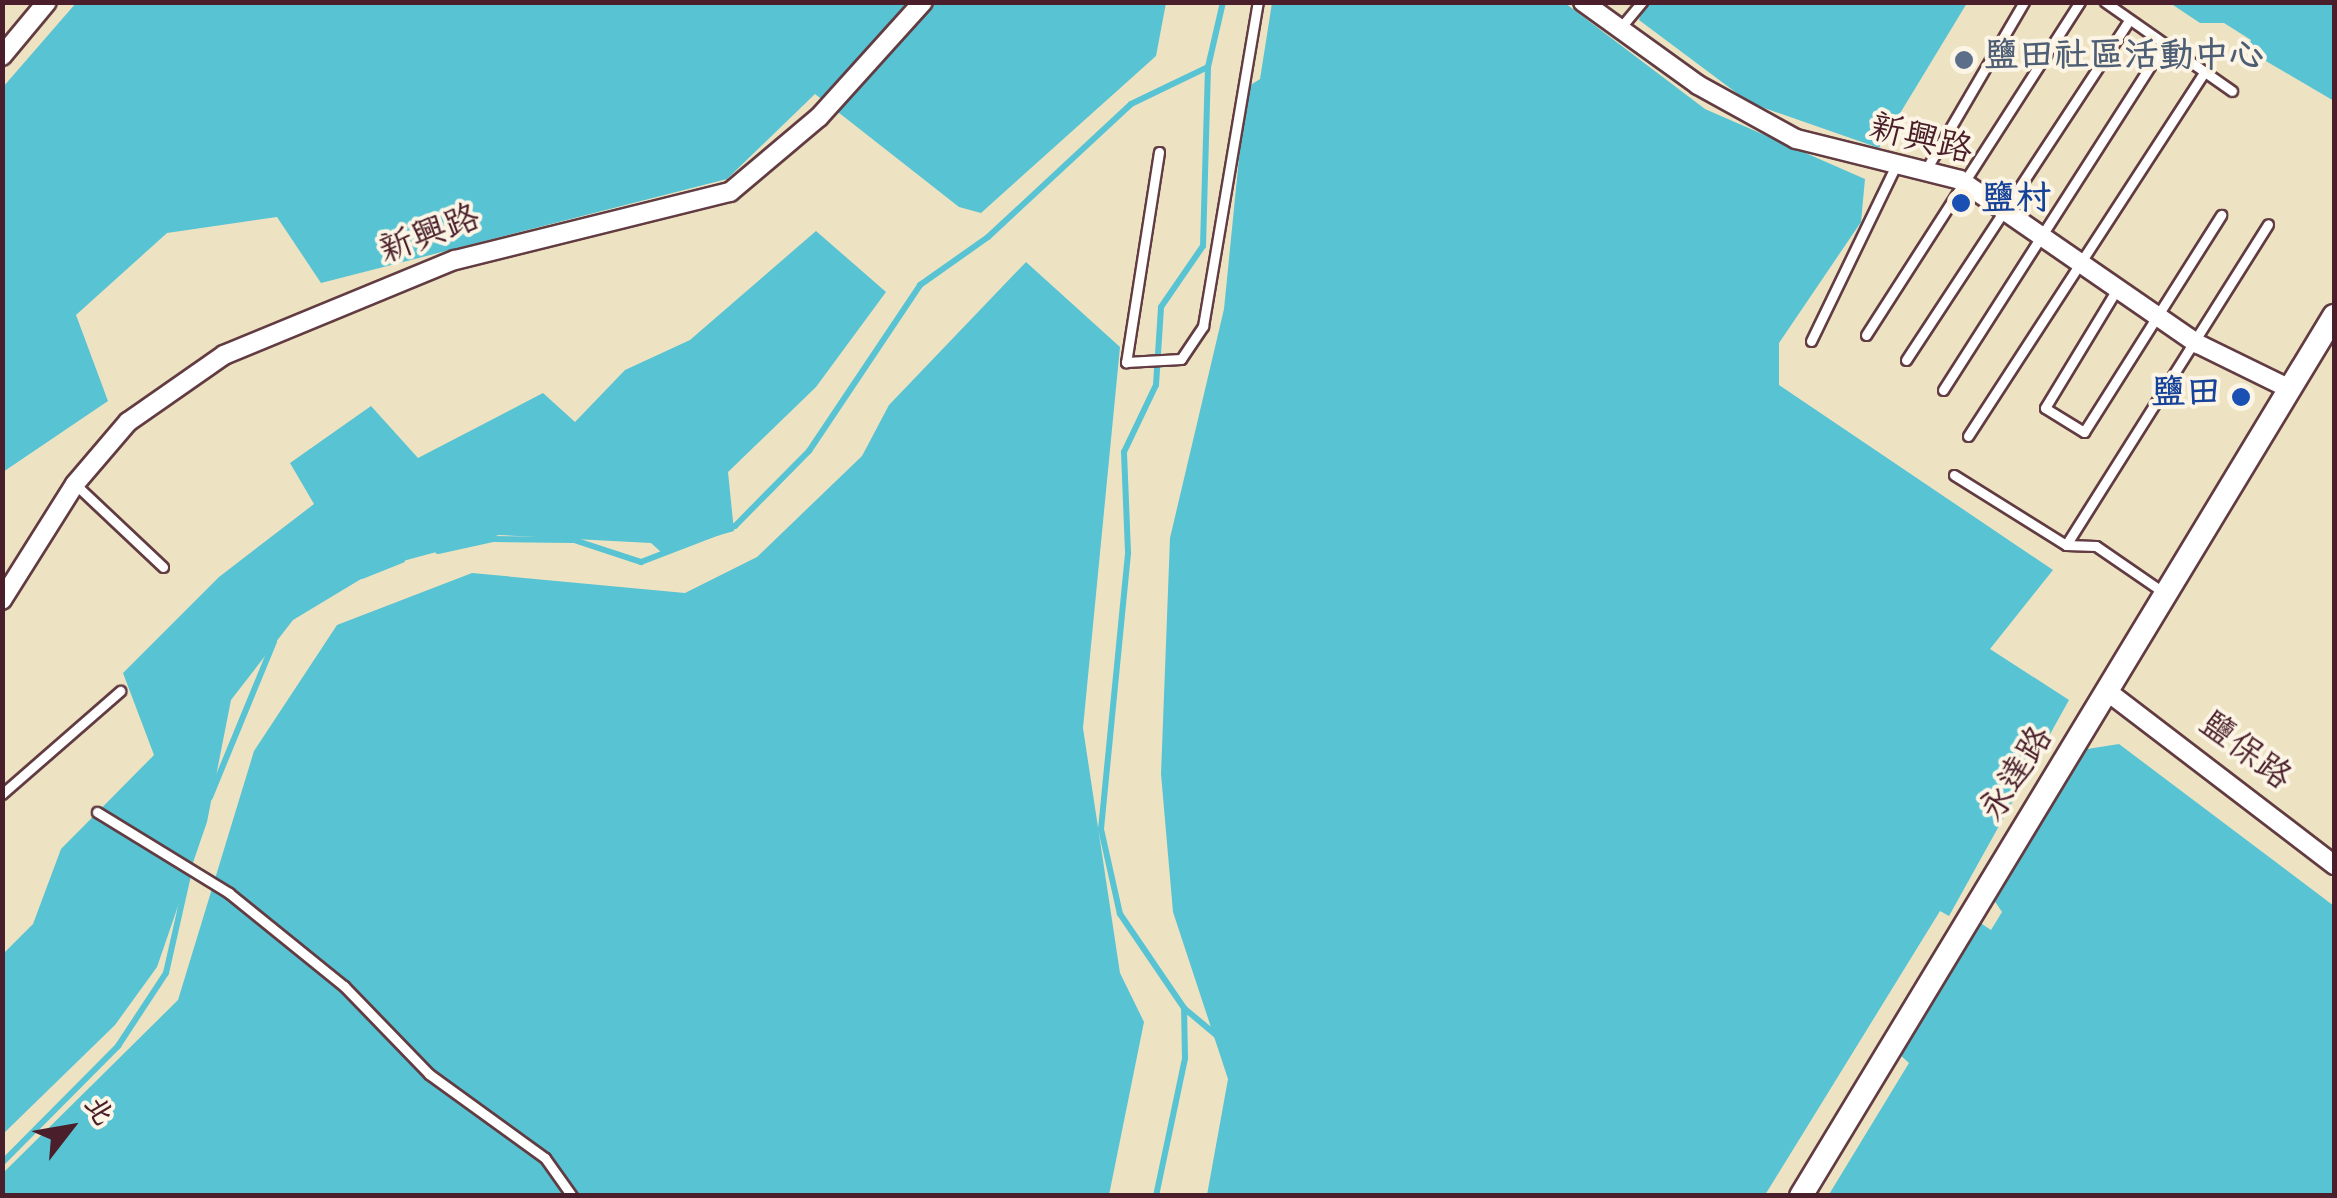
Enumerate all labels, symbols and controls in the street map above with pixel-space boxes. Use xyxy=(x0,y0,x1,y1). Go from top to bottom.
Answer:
place label: 鹽田社區活動中心 xyxy=(1984,39,2264,81)
marker: 鹽田社區活動中心 xyxy=(1953,49,1975,71)
street label: 新興路 xyxy=(1864,110,1976,176)
place label: 鹽村 xyxy=(1981,182,2051,224)
marker: 鹽村 xyxy=(1950,192,1972,214)
street label: 新興路 xyxy=(374,200,488,276)
place label: 鹽田 xyxy=(2151,376,2221,418)
marker: 鹽田 xyxy=(2230,386,2252,408)
street label: 鹽保路 xyxy=(2188,706,2298,802)
street label: 永達路 xyxy=(1974,720,2066,832)
north arrow xyxy=(20,1078,120,1178)
text: 北 xyxy=(75,1092,117,1133)

